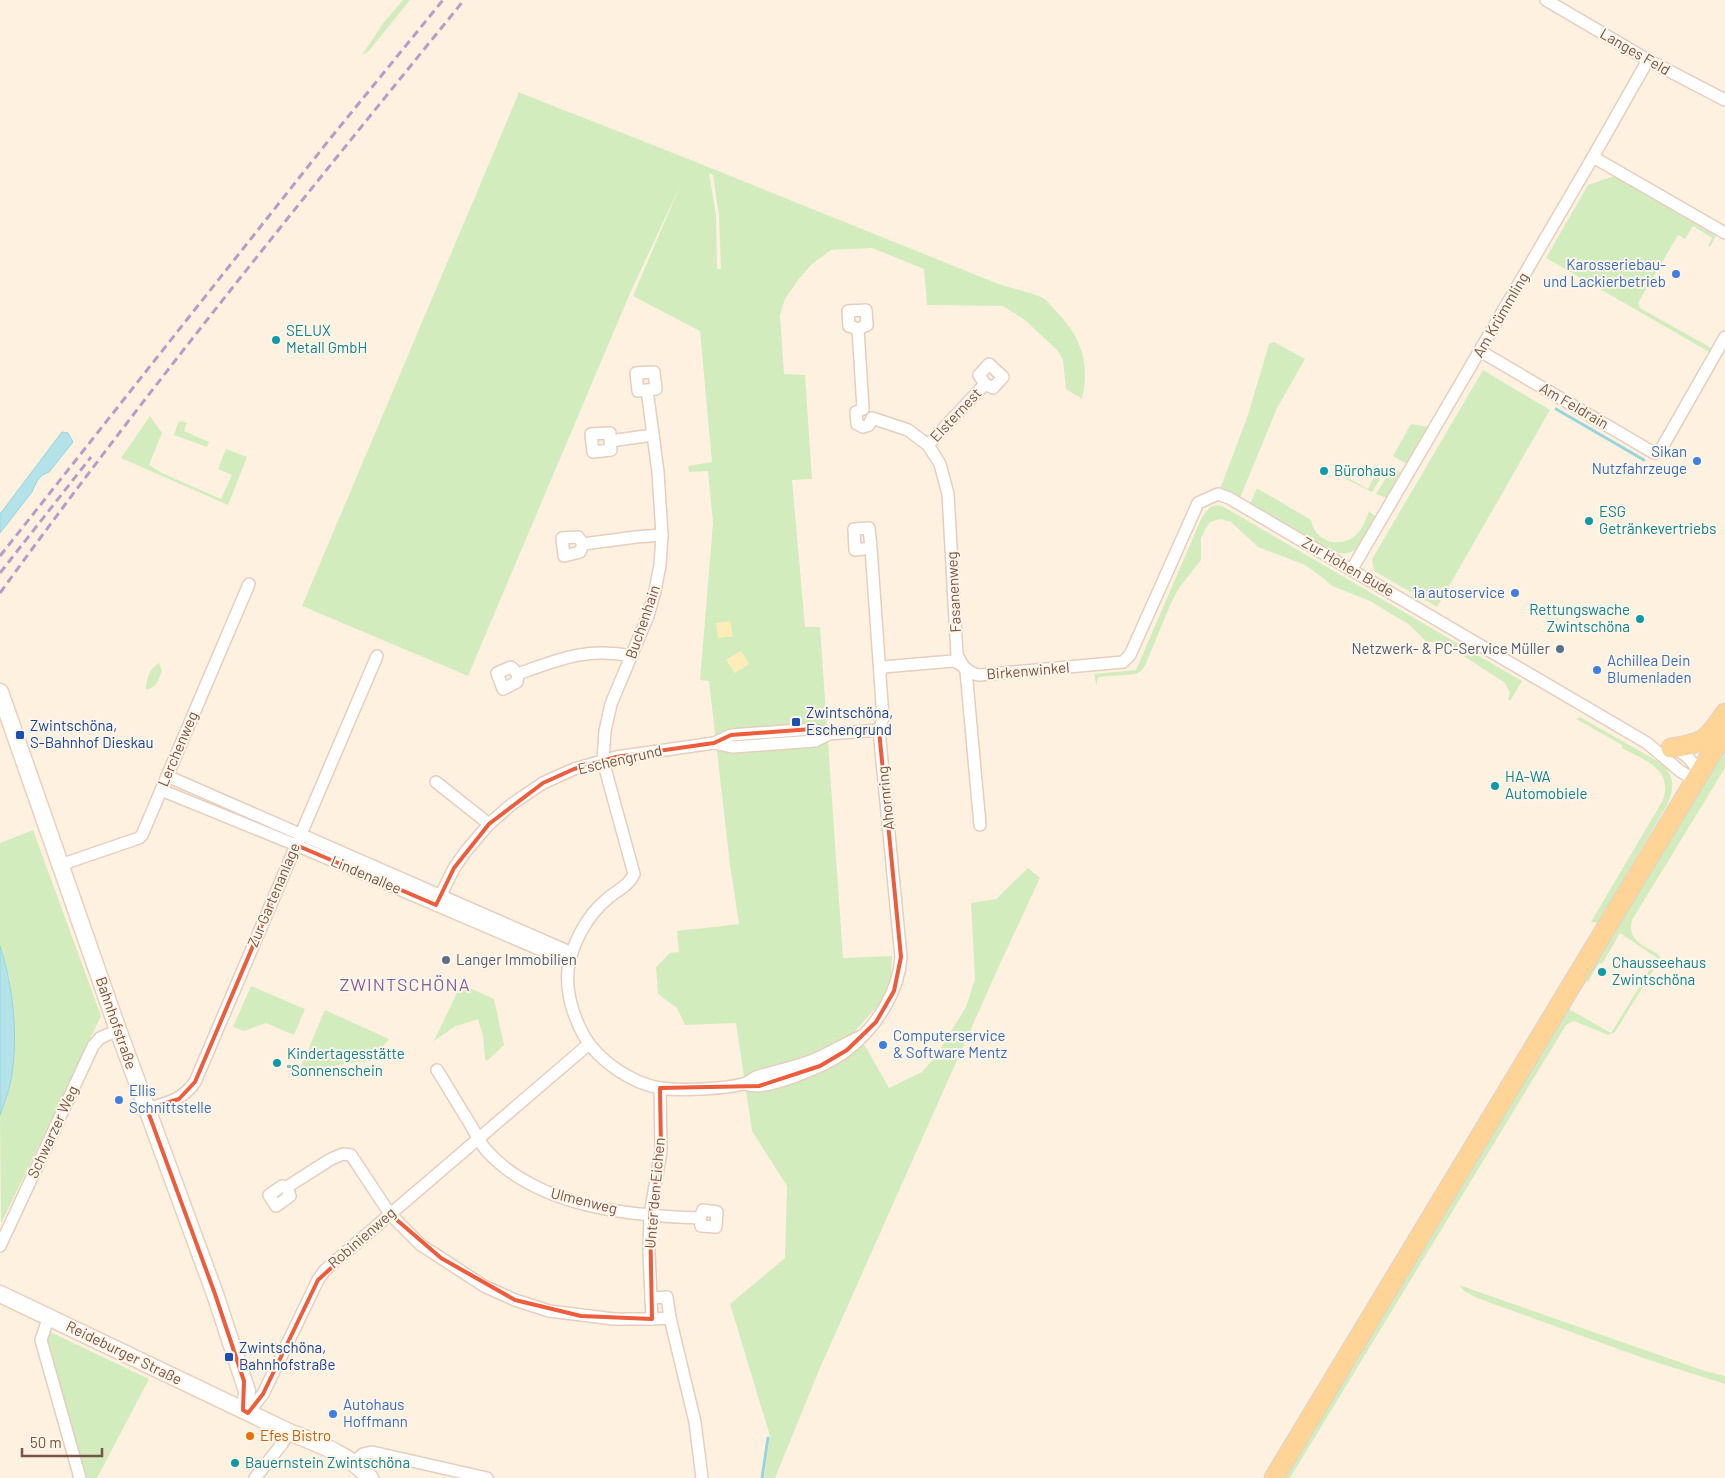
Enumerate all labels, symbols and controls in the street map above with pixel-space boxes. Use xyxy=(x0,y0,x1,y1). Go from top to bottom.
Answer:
street label: Langes Feld xyxy=(1597,24,1674,78)
place label: Karosseriebau- und Lackierbetrieb xyxy=(1543,255,1666,290)
marker: Karosseriebau- und Lackierbetrieb xyxy=(1670,268,1682,280)
street label: Am Krümmling xyxy=(1468,269,1532,360)
place label: SELUX Metall GmbH xyxy=(286,321,367,356)
marker: SELUX Metall GmbH xyxy=(270,334,282,346)
street label: Am Feldrain xyxy=(1537,378,1612,432)
street label: Elsternest xyxy=(926,384,985,445)
place label: Sikan Nutzfahrzeuge xyxy=(1592,442,1687,477)
marker: Sikan Nutzfahrzeuge xyxy=(1691,455,1703,467)
place label: Bürohaus xyxy=(1334,461,1396,479)
marker: Bürohaus xyxy=(1318,465,1330,477)
place label: ESG Getränkevertriebs xyxy=(1599,502,1716,537)
marker: ESG Getränkevertriebs xyxy=(1583,515,1595,527)
street label: Zur Hohen Bude xyxy=(1299,533,1398,600)
street label: Fasanenweg xyxy=(942,551,964,633)
street label: Buchenhain xyxy=(621,582,663,661)
place label: 1a autoservice xyxy=(1412,583,1505,601)
marker: 1a autoservice xyxy=(1509,587,1521,599)
place label: Rettungswache Zwintschöna xyxy=(1529,600,1630,635)
marker: Rettungswache Zwintschöna xyxy=(1634,613,1646,625)
place label: Netzwerk- & PC-Service Müller xyxy=(1351,639,1551,657)
marker: Netzwerk- & PC-Service Müller xyxy=(1554,643,1566,655)
place label: Achillea Dein Blumenladen xyxy=(1607,651,1692,686)
street label: Birkenwinkel xyxy=(986,657,1070,683)
marker: Achillea Dein Blumenladen xyxy=(1591,664,1603,676)
place label: Zwintschöna, Eschengrund xyxy=(806,703,893,738)
street label: Lerchenweg xyxy=(153,708,201,789)
place label: Zwintschöna, S-Bahnhof Dieskau xyxy=(30,716,153,751)
marker: Zwintschöna, Eschengrund xyxy=(790,716,802,728)
marker: Zwintschöna, S-Bahnhof Dieskau xyxy=(14,729,26,741)
street label: Eschengrund xyxy=(576,741,664,777)
street label: Ahornring xyxy=(873,765,897,831)
place label: HA-WA Automobiele xyxy=(1505,767,1588,802)
marker: HA-WA Automobiele xyxy=(1489,780,1501,792)
street label: Zur Gartenanlage xyxy=(243,840,303,949)
street label: Lindenallee xyxy=(328,851,404,897)
place label: Langer Immobilien xyxy=(456,950,577,968)
place label: Chausseehaus Zwintschöna xyxy=(1612,953,1706,988)
marker: Langer Immobilien xyxy=(440,954,452,966)
marker: Chausseehaus Zwintschöna xyxy=(1596,966,1608,978)
district label: ZWINTSCHÖNA xyxy=(339,973,471,995)
street label: Bahnhofstraße xyxy=(93,974,141,1071)
place label: Computerservice & Software Mentz xyxy=(893,1026,1007,1061)
marker: Computerservice & Software Mentz xyxy=(877,1039,889,1051)
place label: Kindertagesstätte "Sonnenschein xyxy=(287,1044,405,1079)
marker: Kindertagesstätte "Sonnenschein xyxy=(271,1057,283,1069)
place label: Ellis Schnittstelle xyxy=(129,1081,212,1116)
street label: Schwarzer Weg xyxy=(23,1082,81,1181)
marker: Ellis Schnittstelle xyxy=(113,1094,125,1106)
street label: Unter den Eichen xyxy=(640,1137,668,1249)
street label: Ulmenweg xyxy=(549,1183,619,1217)
street label: Robinienweg xyxy=(324,1203,399,1272)
street label: Reideburger Straße xyxy=(64,1316,185,1388)
place label: Zwintschöna, Bahnhofstraße xyxy=(239,1338,335,1373)
marker: Zwintschöna, Bahnhofstraße xyxy=(223,1351,235,1363)
place label: Autohaus Hoffmann xyxy=(343,1395,408,1430)
marker: Autohaus Hoffmann xyxy=(327,1408,339,1420)
scale bar xyxy=(22,1426,102,1458)
place label: Efes Bistro xyxy=(260,1426,331,1444)
marker: Efes Bistro xyxy=(244,1430,256,1442)
text: 50 m xyxy=(30,1433,62,1451)
place label: Bauernstein Zwintschöna xyxy=(245,1453,410,1471)
marker: Bauernstein Zwintschöna xyxy=(229,1457,241,1469)

